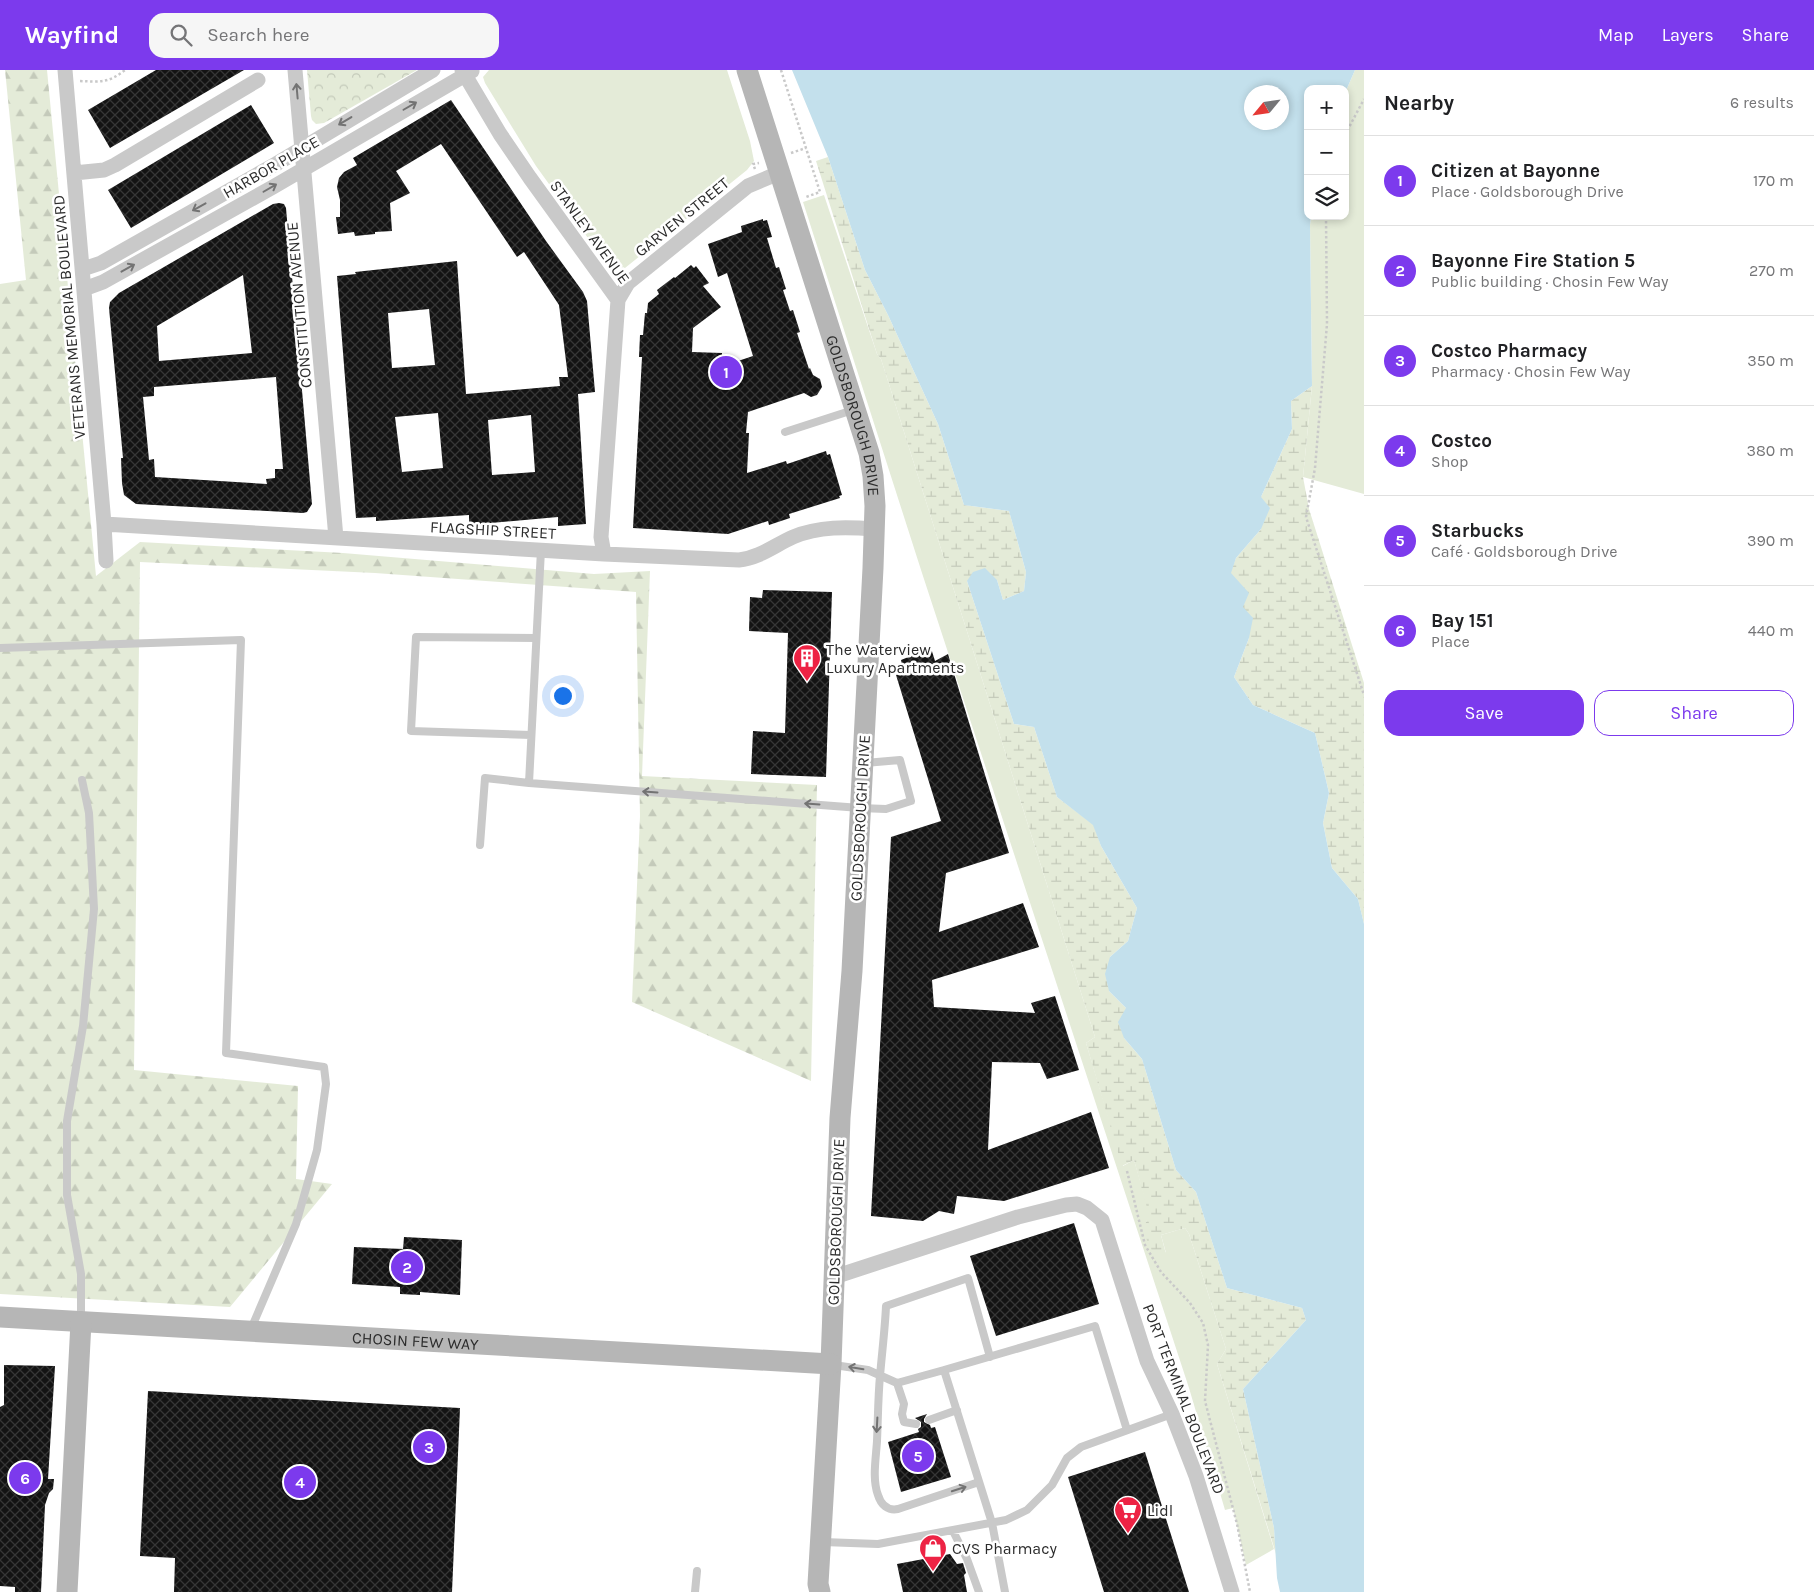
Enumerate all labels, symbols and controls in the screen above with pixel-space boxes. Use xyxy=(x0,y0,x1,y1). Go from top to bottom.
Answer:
search box xyxy=(149,13,499,58)
text: Wayfind xyxy=(25,21,119,49)
icon: search xyxy=(167,21,195,49)
text: Search here xyxy=(207,24,309,46)
text: Map xyxy=(1598,24,1634,46)
text: Layers xyxy=(1662,24,1714,46)
text: Share xyxy=(1742,24,1789,46)
one-way arrow xyxy=(292,84,302,100)
north arrow xyxy=(1244,85,1289,130)
map controls xyxy=(1304,85,1349,220)
button: + xyxy=(1304,85,1349,130)
text: Nearby xyxy=(1384,91,1454,115)
text: 6 results xyxy=(1730,93,1794,112)
one-way arrow xyxy=(403,101,417,111)
one-way arrow xyxy=(339,117,353,127)
button: − xyxy=(1304,130,1349,175)
street label: HARBOR PLACE xyxy=(220,132,322,202)
text: Citizen at Bayonne xyxy=(1431,160,1600,182)
text: 1 xyxy=(1397,171,1403,190)
text: 170 m xyxy=(1753,171,1794,190)
street label: GARVEN STREET xyxy=(631,173,733,261)
button: layers xyxy=(1304,175,1349,220)
street label: STANLEY AVENUE xyxy=(546,177,634,287)
text: Place · Goldsborough Drive xyxy=(1431,182,1624,201)
one-way arrow xyxy=(262,183,276,193)
street label: VETERANS MEMORIAL BOULEVARD xyxy=(49,194,89,440)
one-way arrow xyxy=(193,203,207,213)
street label: CONSTITUTION AVENUE xyxy=(282,221,316,389)
text: Bayonne Fire Station 5 xyxy=(1431,250,1635,272)
text: 2 xyxy=(1395,261,1405,280)
text: 270 m xyxy=(1749,261,1794,280)
one-way arrow xyxy=(120,262,135,272)
text: Public building · Chosin Few Way xyxy=(1431,272,1669,291)
street label: GOLDSBOROUGH DRIVE xyxy=(822,333,884,497)
text: Costco Pharmacy xyxy=(1431,340,1587,362)
text: 3 xyxy=(1395,351,1405,370)
text: 350 m xyxy=(1747,351,1794,370)
pin: 1 xyxy=(710,353,742,391)
text: Pharmacy · Chosin Few Way xyxy=(1431,362,1630,381)
text: Costco xyxy=(1431,430,1492,452)
text: 4 xyxy=(1395,441,1405,460)
text: 380 m xyxy=(1746,441,1794,460)
text: Shop xyxy=(1431,452,1468,471)
street label: FLAGSHIP STREET xyxy=(429,517,557,543)
text: Starbucks xyxy=(1431,520,1524,542)
text: 5 xyxy=(1395,531,1405,550)
text: 390 m xyxy=(1747,531,1794,550)
text: Café · Goldsborough Drive xyxy=(1431,542,1617,561)
text: Bay 151 xyxy=(1431,610,1493,632)
text: 6 xyxy=(1395,621,1405,640)
text: 440 m xyxy=(1748,621,1794,640)
text: Place xyxy=(1431,632,1470,651)
place label: The Waterview Luxury Apartments xyxy=(826,640,965,677)
building icon: The Waterview Luxury Apartments xyxy=(792,643,822,682)
your location xyxy=(550,683,576,709)
button: Save xyxy=(1384,690,1584,736)
button: Share xyxy=(1594,690,1794,736)
street label: GOLDSBOROUGH DRIVE xyxy=(846,734,874,902)
one-way arrow xyxy=(642,787,658,797)
one-way arrow xyxy=(804,800,820,809)
street label: GOLDSBOROUGH DRIVE xyxy=(824,1138,848,1306)
pin: 2 xyxy=(391,1248,423,1286)
street label: PORT TERMINAL BOULEVARD xyxy=(1139,1301,1229,1497)
street label: CHOSIN FEW WAY xyxy=(352,1327,479,1354)
one-way arrow xyxy=(849,1363,865,1373)
one-way arrow xyxy=(873,1416,882,1432)
pin: 3 xyxy=(413,1428,445,1466)
pin: 5 xyxy=(902,1437,934,1475)
pin: 6 xyxy=(9,1459,41,1497)
pin: 4 xyxy=(284,1463,316,1501)
one-way arrow xyxy=(951,1483,967,1493)
supermarket icon: Lidl xyxy=(1113,1495,1143,1534)
place label: Lidl xyxy=(1147,1501,1173,1520)
shop icon: CVS Pharmacy xyxy=(918,1533,948,1572)
place label: CVS Pharmacy xyxy=(952,1539,1057,1558)

